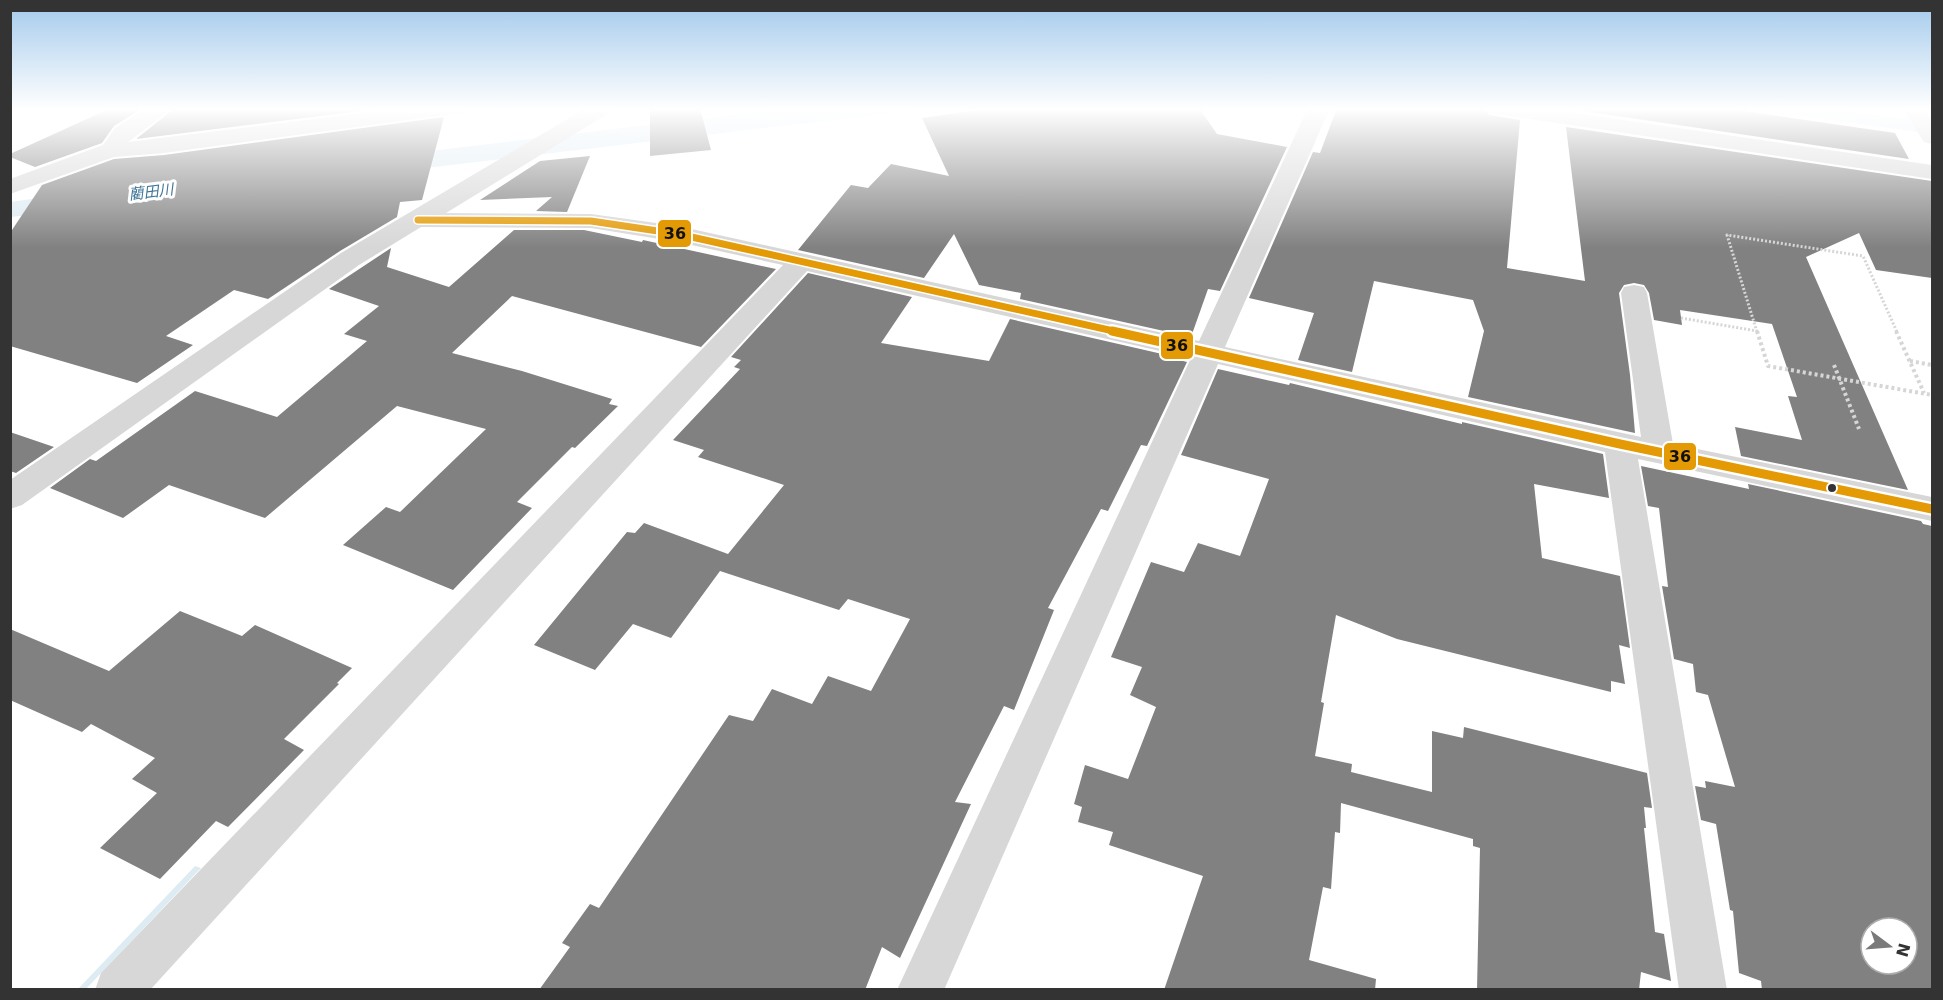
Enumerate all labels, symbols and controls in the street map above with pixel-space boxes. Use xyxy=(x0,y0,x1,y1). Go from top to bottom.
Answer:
water label: 藺田川 xyxy=(128,180,176,204)
line badge: 36 xyxy=(657,219,692,248)
text: 36 xyxy=(664,224,686,243)
line badge: 36 xyxy=(1160,331,1194,360)
text: 36 xyxy=(1166,336,1188,355)
line badge: 36 xyxy=(1663,442,1697,471)
text: 36 xyxy=(1669,447,1691,466)
unlabelled marker xyxy=(1826,482,1838,494)
north arrow xyxy=(1859,916,1919,976)
text: N xyxy=(1892,941,1914,959)

